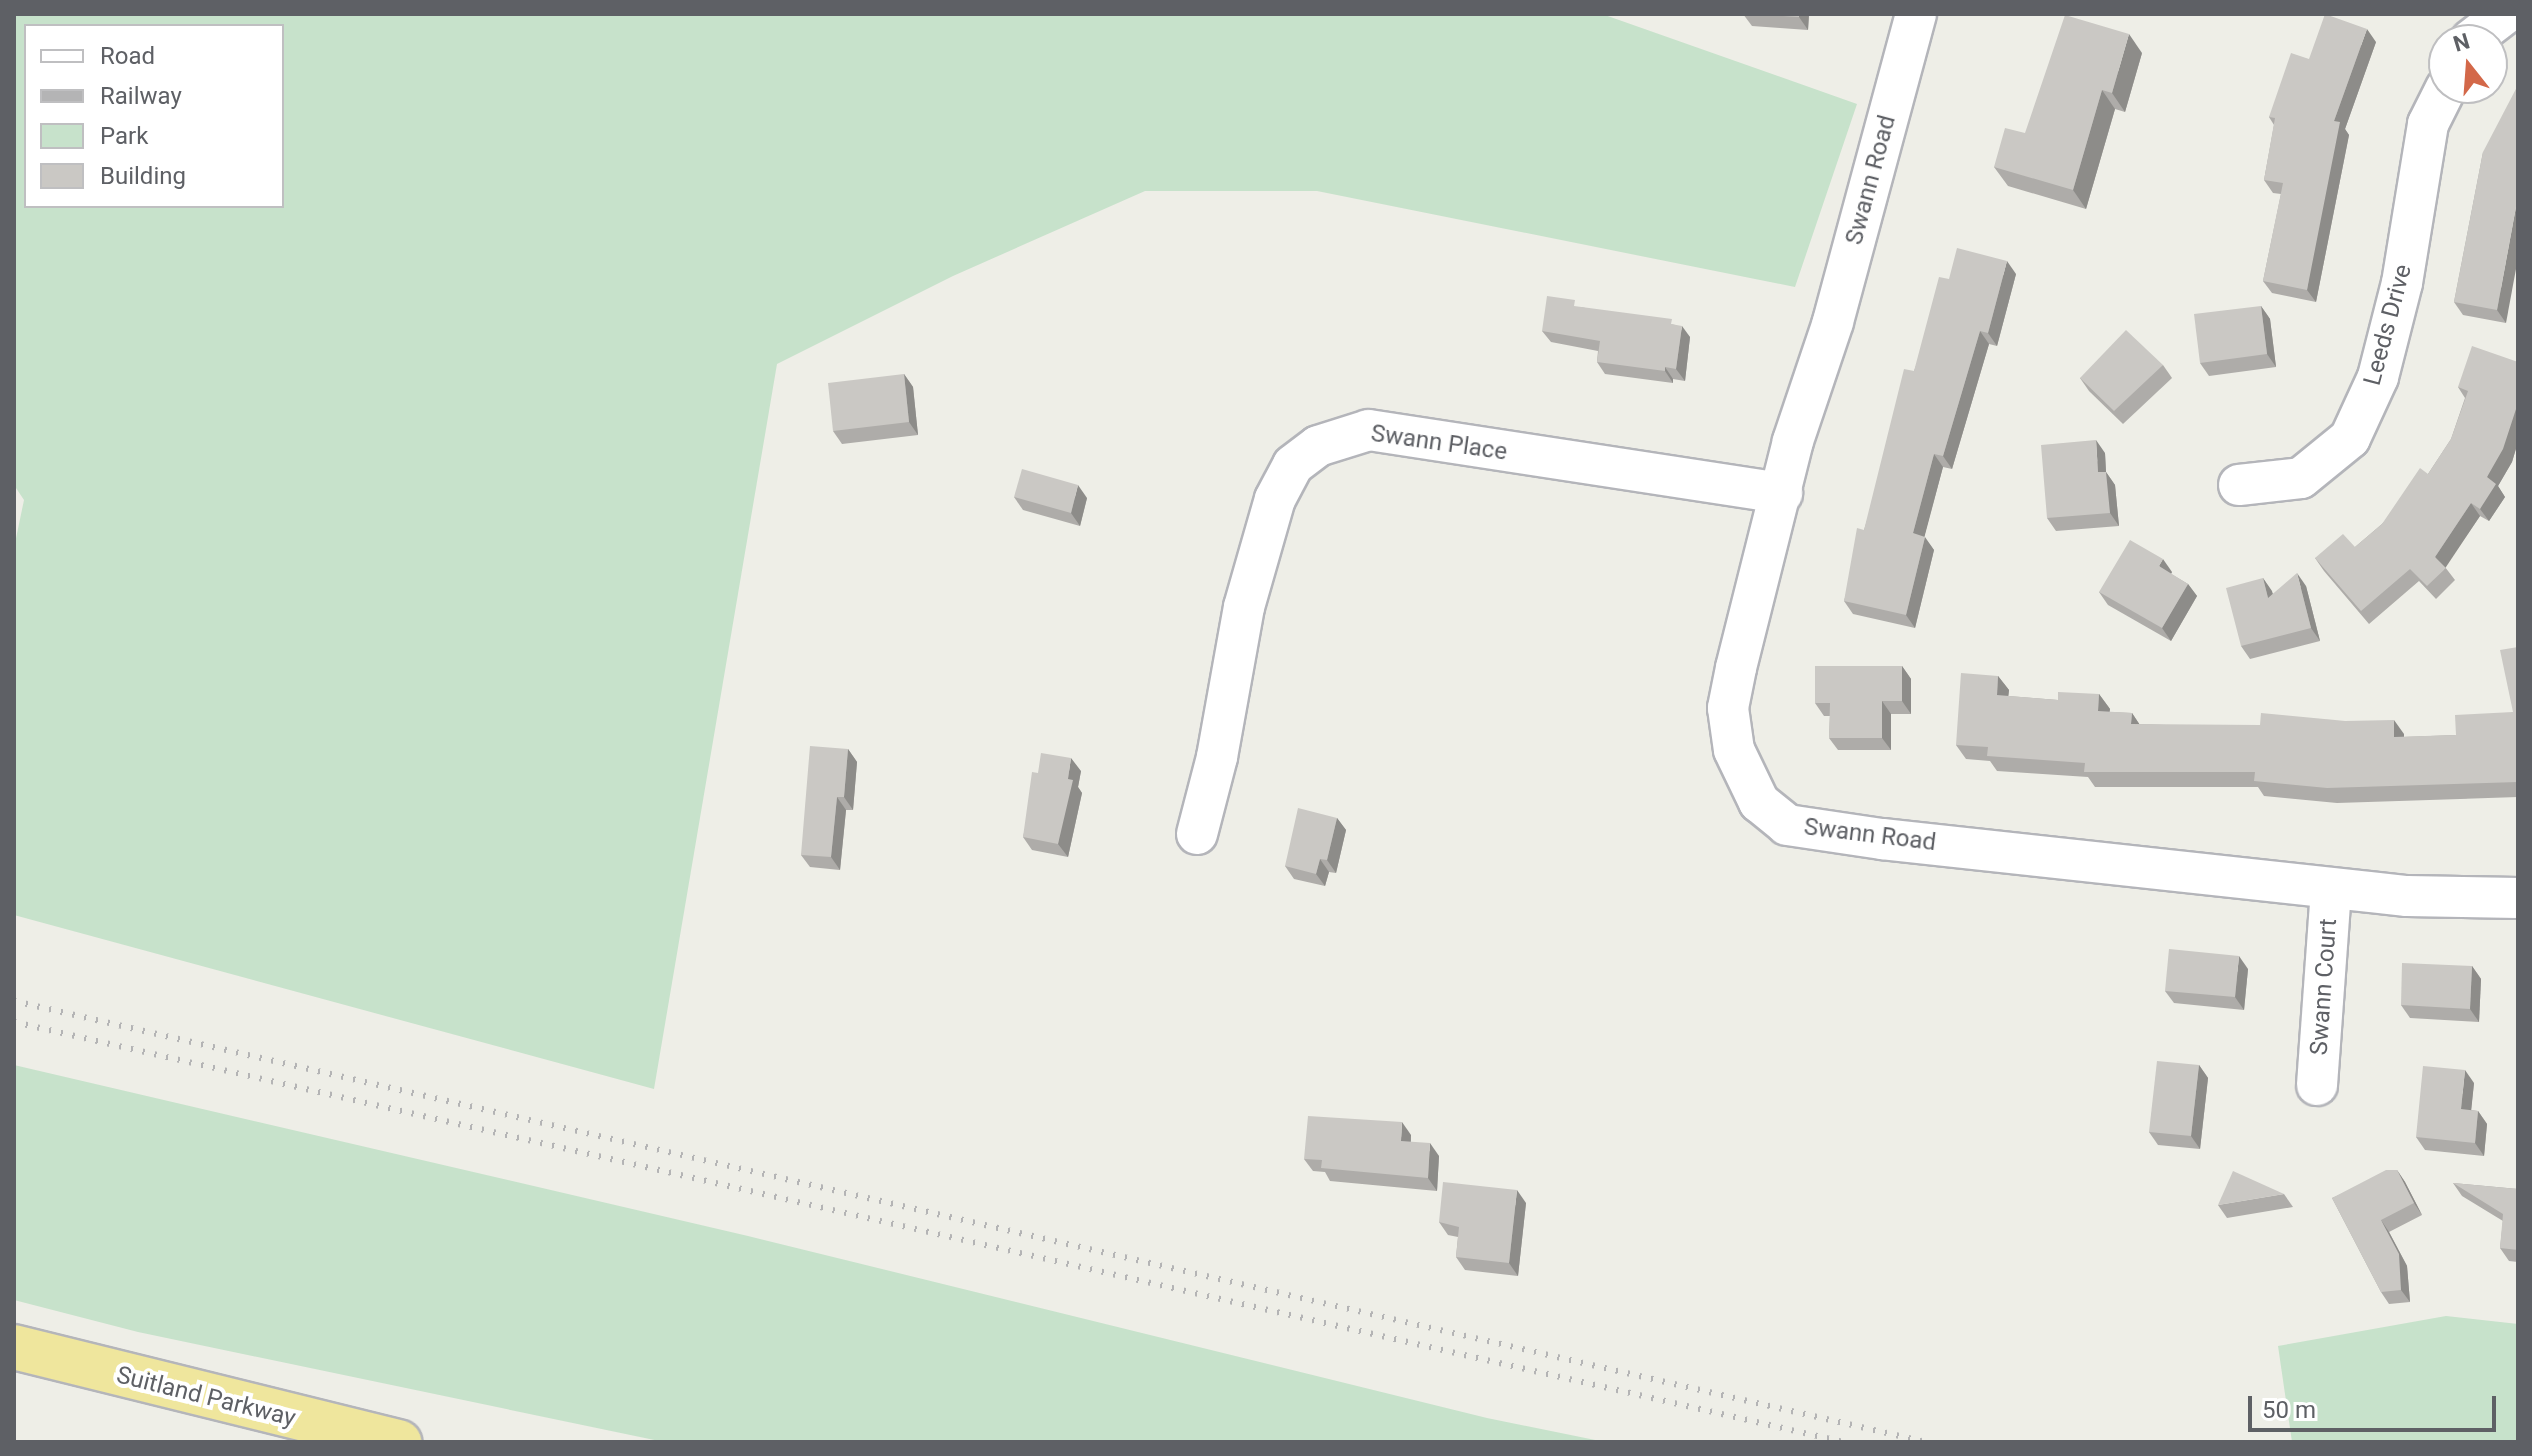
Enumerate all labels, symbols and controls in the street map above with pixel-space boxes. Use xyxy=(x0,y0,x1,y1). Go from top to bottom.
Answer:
legend xyxy=(24,24,284,208)
north arrow xyxy=(2428,24,2508,104)
text: N xyxy=(2450,28,2473,57)
text: Road xyxy=(100,42,155,70)
text: Railway xyxy=(100,82,182,110)
street label: Swann Road xyxy=(1840,112,1902,248)
text: Park xyxy=(100,122,148,150)
text: Building xyxy=(100,162,186,190)
street label: Leeds Drive xyxy=(2358,261,2418,389)
street label: Swann Place xyxy=(1369,419,1509,467)
street label: Swann Road xyxy=(1802,813,1938,857)
street label: Swann Court xyxy=(2305,918,2343,1056)
street label: Suitland Parkway xyxy=(114,1361,298,1433)
scale bar xyxy=(2252,1380,2500,1430)
text: 50 m xyxy=(2262,1396,2316,1424)

